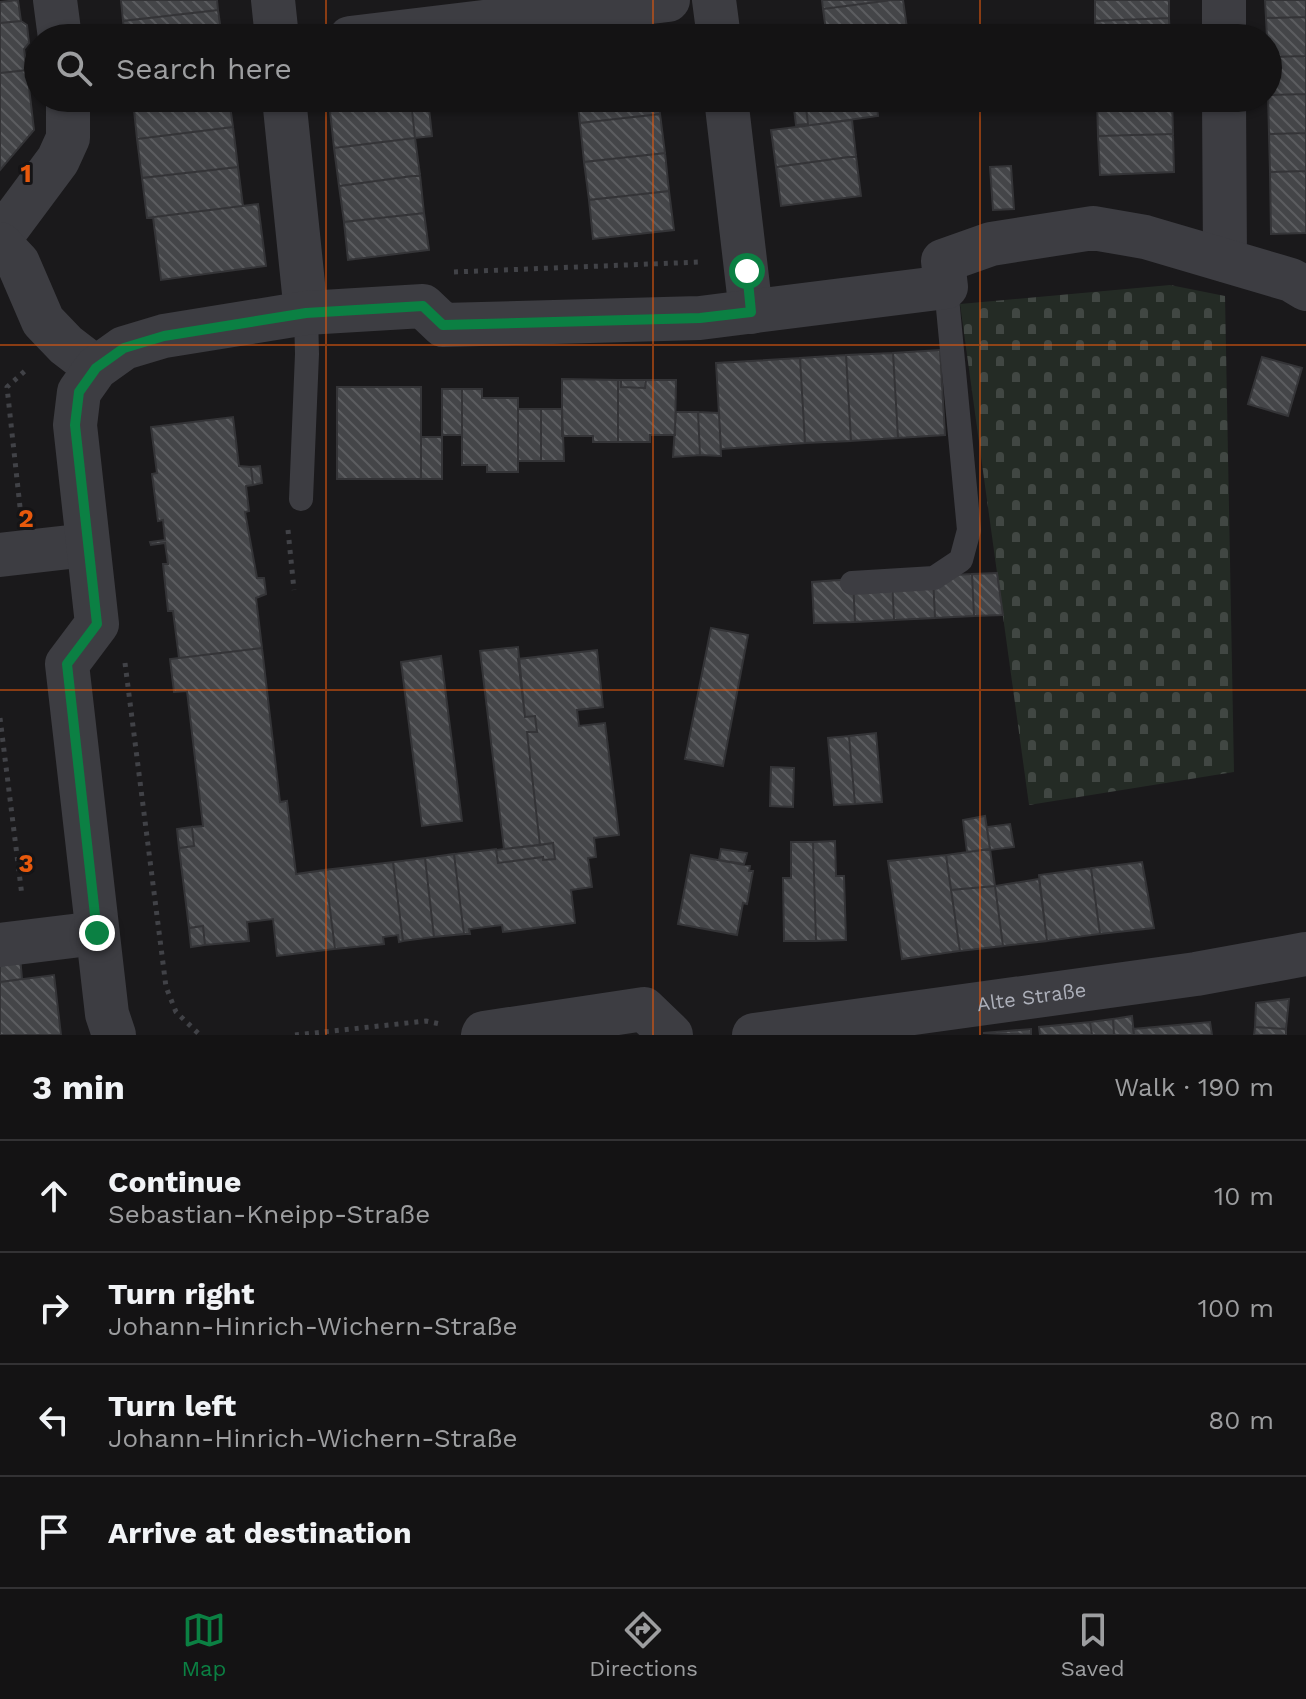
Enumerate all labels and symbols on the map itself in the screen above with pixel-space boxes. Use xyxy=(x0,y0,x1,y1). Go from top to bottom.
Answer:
text: 1 xyxy=(20,158,32,188)
route start xyxy=(729,253,765,289)
text: 2 xyxy=(18,503,34,533)
text: 3 xyxy=(18,848,34,878)
route end xyxy=(79,915,115,951)
street label: Alte Straße xyxy=(975,977,1088,1016)

